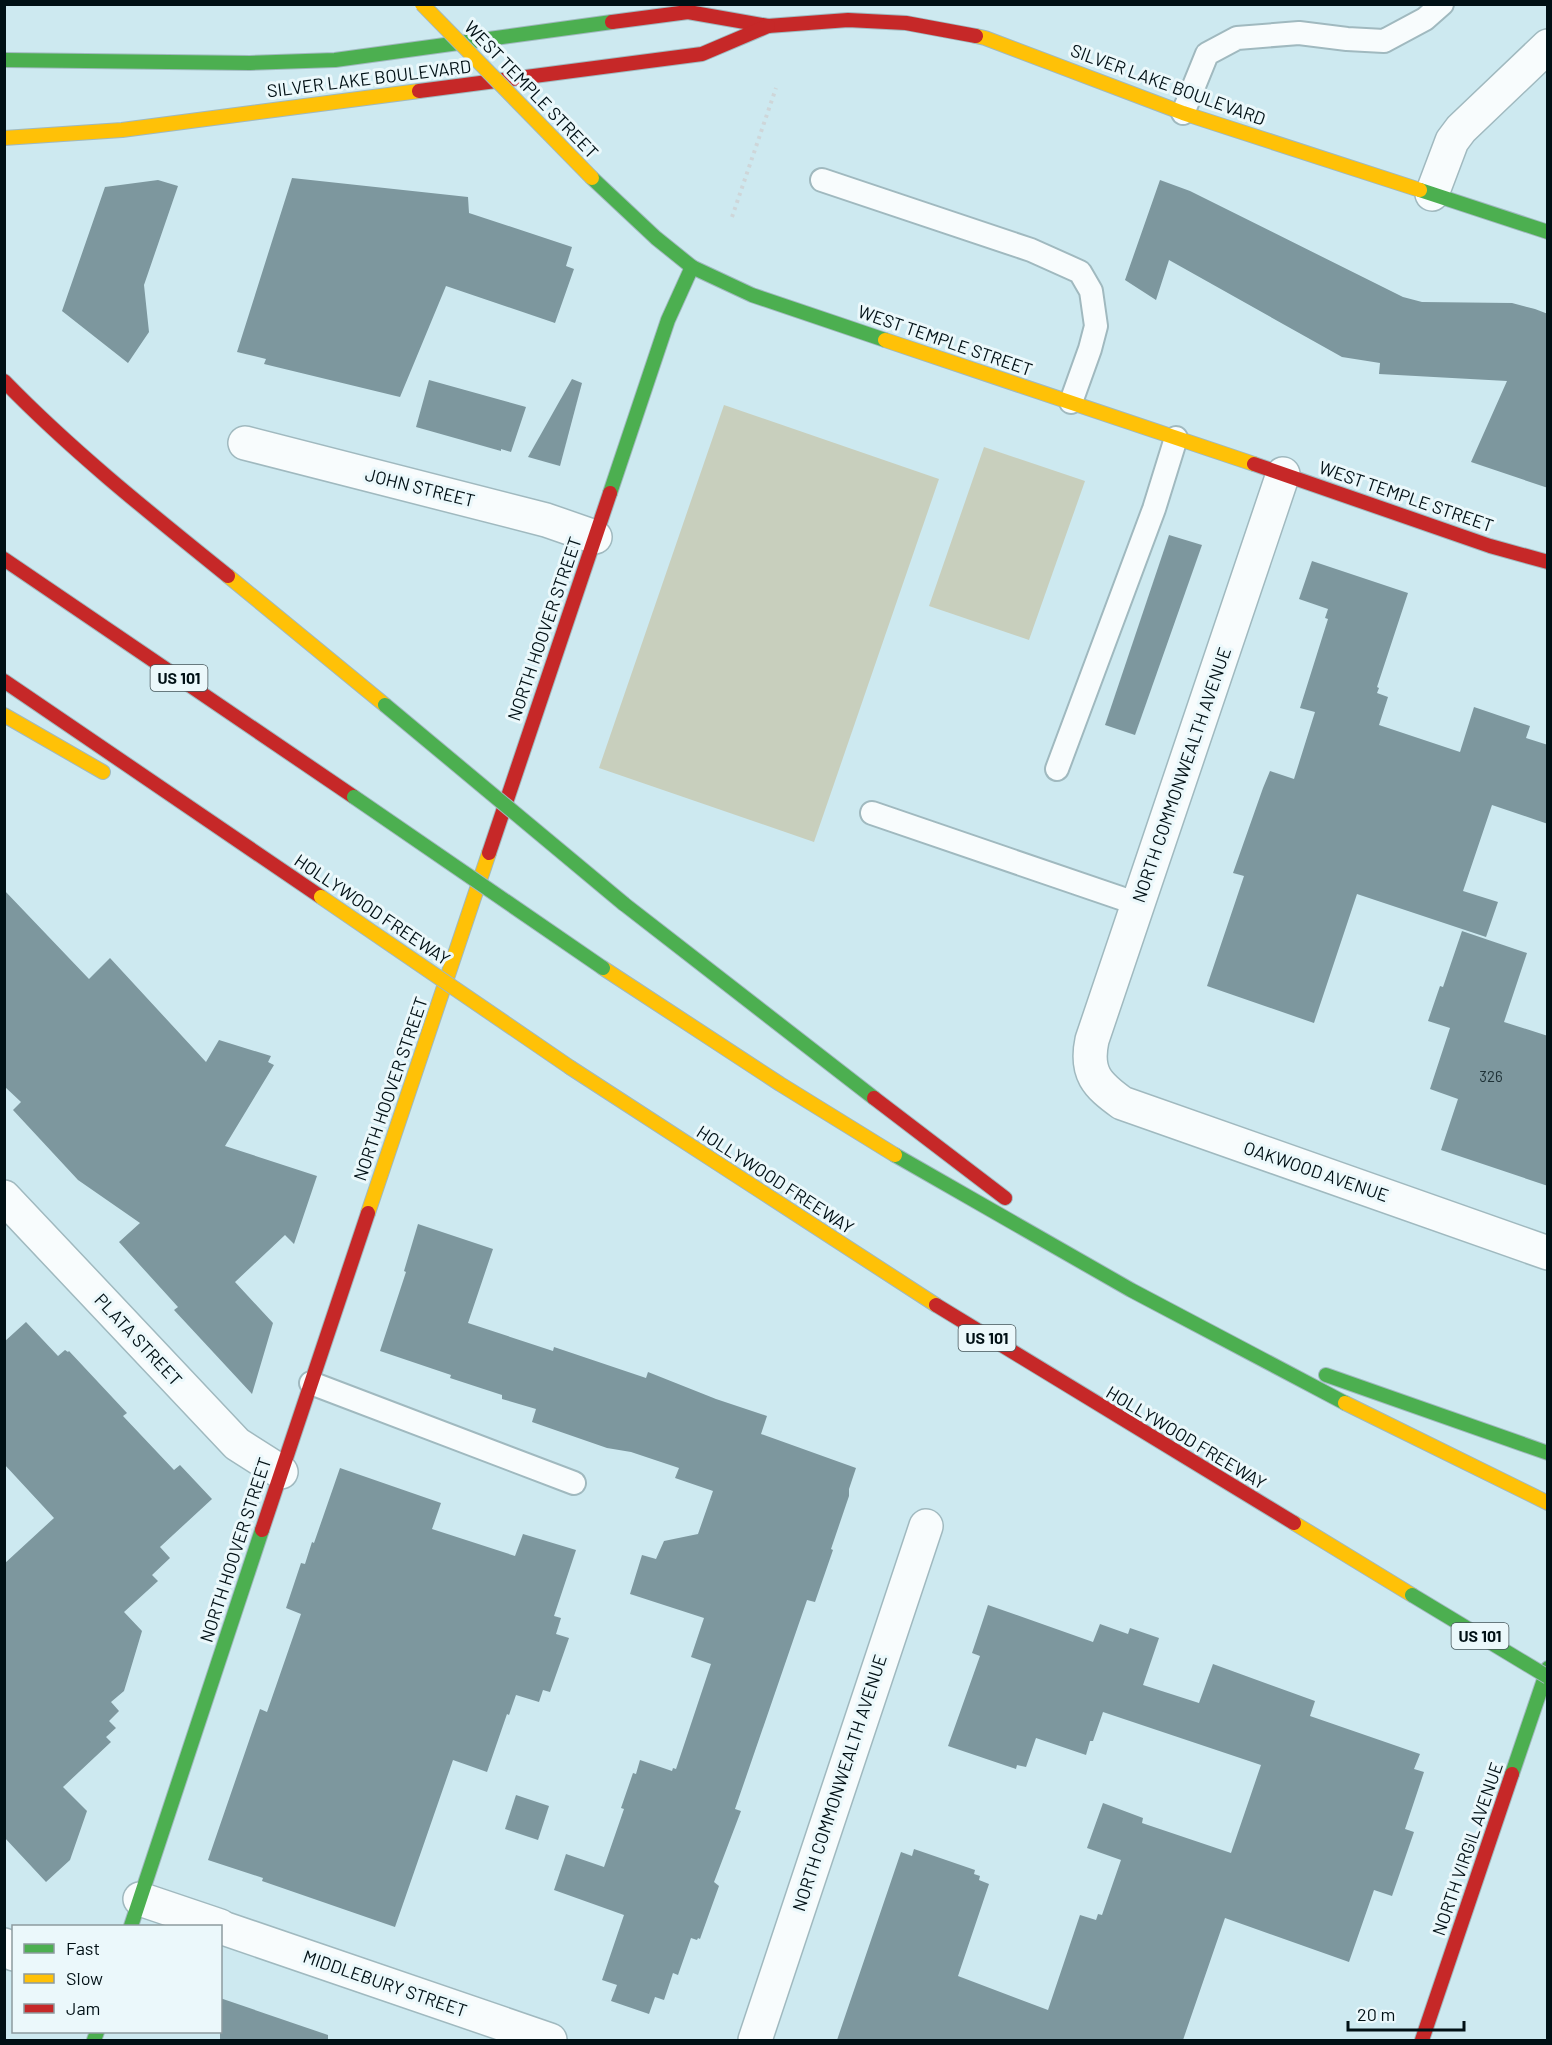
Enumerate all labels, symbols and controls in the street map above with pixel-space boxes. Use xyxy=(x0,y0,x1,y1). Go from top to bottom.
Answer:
street label: WEST TEMPLE STREET xyxy=(460,16,603,163)
street label: SILVER LAKE BOULEVARD xyxy=(1068,39,1269,130)
street label: SILVER LAKE BOULEVARD xyxy=(266,55,472,101)
street label: WEST TEMPLE STREET xyxy=(855,300,1036,380)
street label: WEST TEMPLE STREET xyxy=(1316,456,1497,536)
street label: JOHN STREET xyxy=(363,463,477,511)
street label: NORTH HOOVER STREET xyxy=(502,534,586,724)
street label: NORTH COMMONWEALTH AVENUE xyxy=(1127,644,1235,905)
road number: US 101 xyxy=(150,665,207,691)
street label: HOLLYWOOD FREEWAY xyxy=(291,849,455,969)
street label: NORTH HOOVER STREET xyxy=(348,994,432,1184)
house number: 326 xyxy=(1479,1067,1503,1085)
street label: HOLLYWOOD FREEWAY xyxy=(693,1120,858,1238)
street label: OAKWOOD AVENUE xyxy=(1241,1136,1392,1206)
street label: PLATA STREET xyxy=(90,1288,187,1390)
road number: US 101 xyxy=(958,1325,1016,1351)
street label: HOLLYWOOD FREEWAY xyxy=(1102,1381,1271,1494)
street label: NORTH HOOVER STREET xyxy=(195,1454,275,1645)
road number: US 101 xyxy=(1452,1623,1508,1649)
street label: NORTH COMMONWEALTH AVENUE xyxy=(787,1651,891,1914)
street label: NORTH VIRGIL AVENUE xyxy=(1427,1759,1507,1938)
legend xyxy=(12,1925,222,2033)
text: Fast xyxy=(66,1937,100,1959)
street label: MIDDLEBURY STREET xyxy=(300,1945,470,2021)
text: Slow xyxy=(66,1967,103,1989)
scale bar xyxy=(1348,1994,1464,2032)
text: Jam xyxy=(66,1997,100,2019)
text: 20 m xyxy=(1357,2003,1395,2025)

